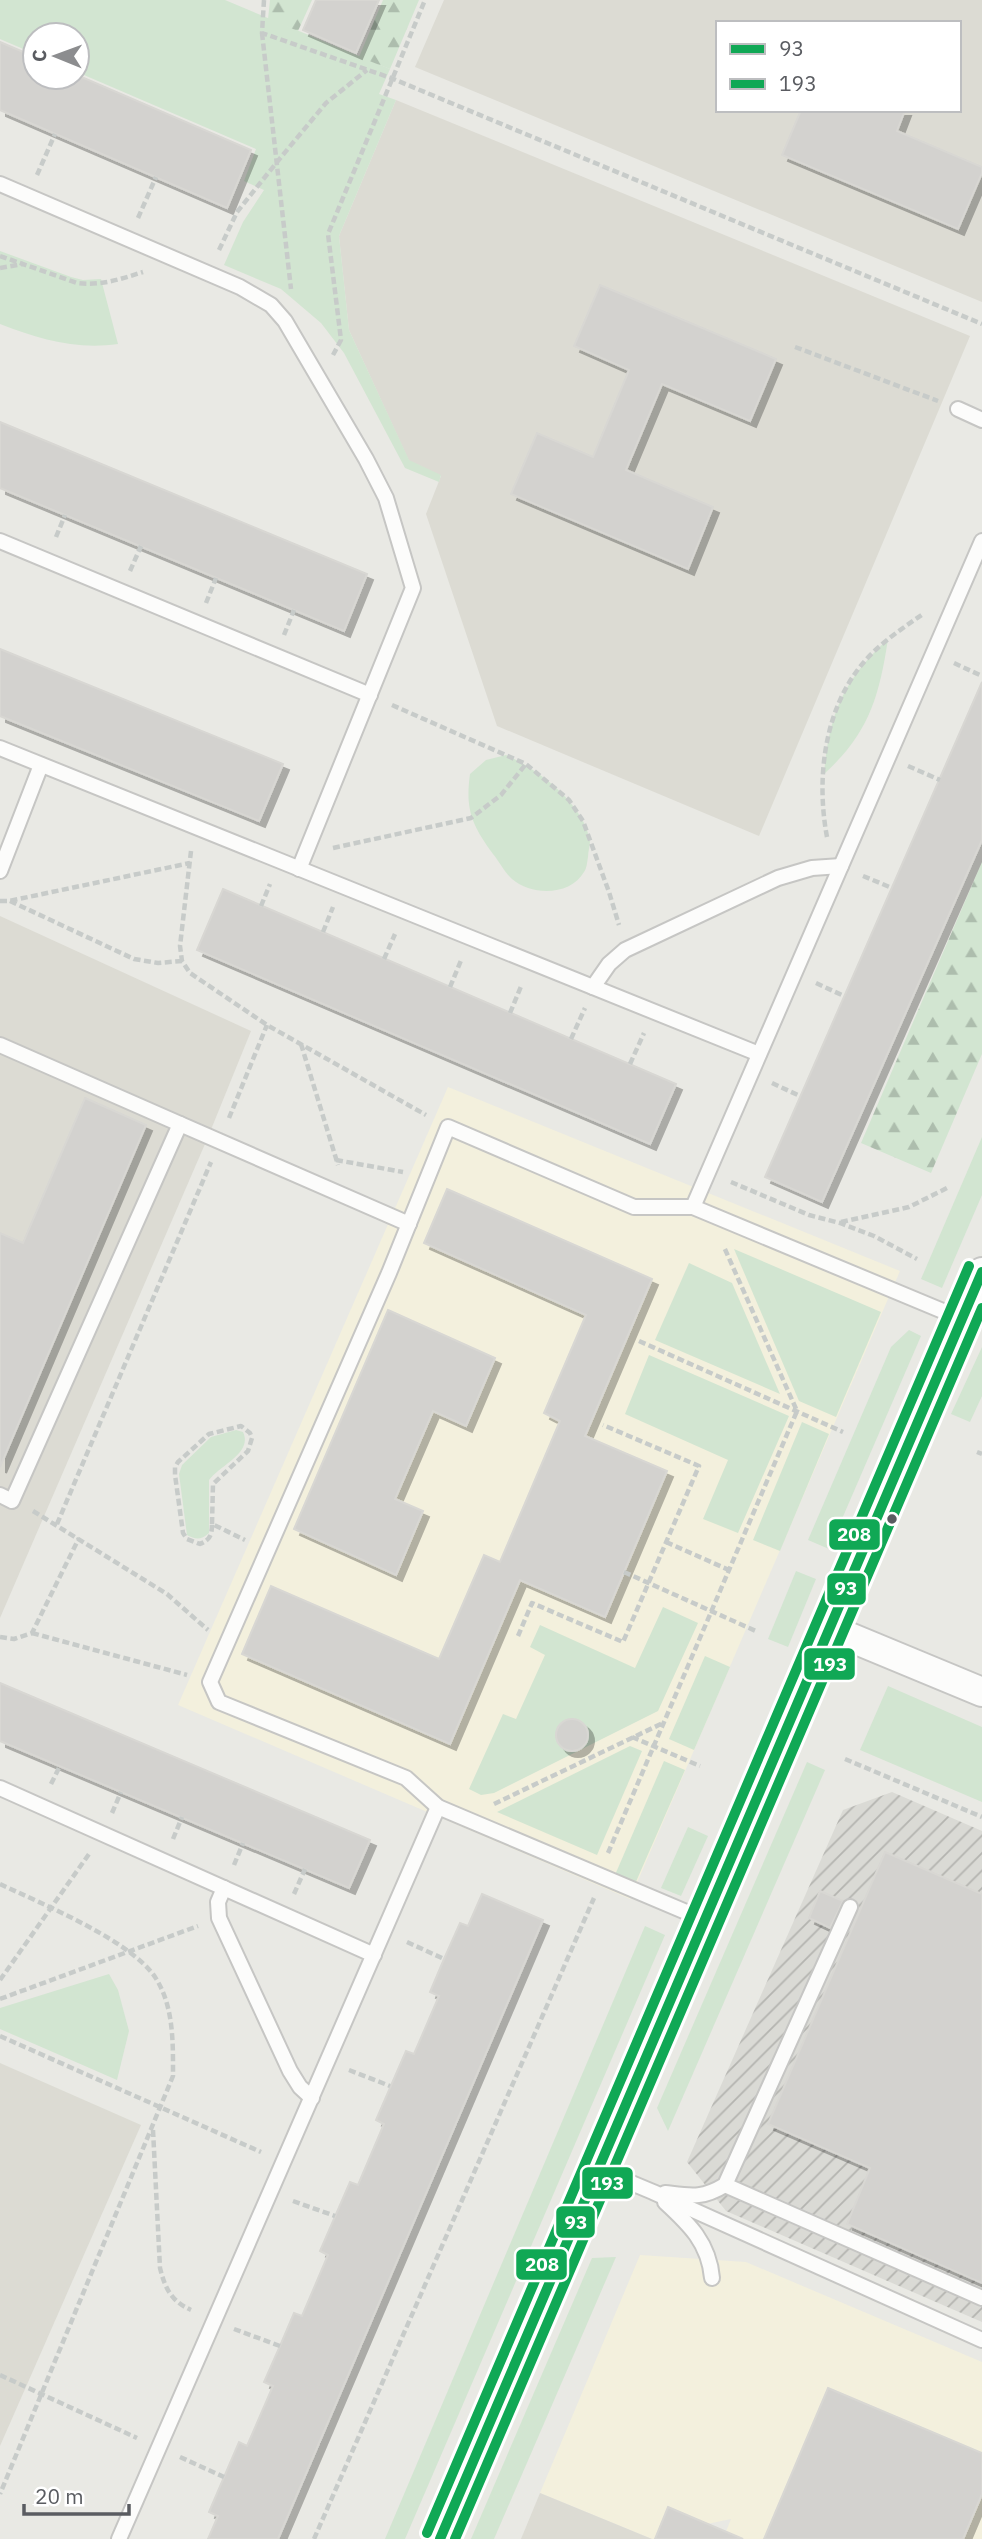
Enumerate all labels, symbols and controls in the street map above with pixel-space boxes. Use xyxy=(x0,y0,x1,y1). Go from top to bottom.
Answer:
north arrow xyxy=(21,21,91,91)
legend xyxy=(716,21,961,112)
text: 93 xyxy=(779,34,804,62)
text: С xyxy=(27,49,51,62)
text: 193 xyxy=(779,69,817,97)
unlabelled marker xyxy=(885,1512,899,1526)
line badge: 208 xyxy=(828,1518,881,1551)
text: 208 xyxy=(837,1522,871,1546)
line badge: 93 xyxy=(826,1572,867,1606)
text: 93 xyxy=(835,1576,857,1600)
line badge: 193 xyxy=(803,1647,856,1681)
text: 193 xyxy=(813,1652,847,1676)
line badge: 193 xyxy=(581,2166,634,2200)
text: 193 xyxy=(590,2171,624,2195)
line badge: 93 xyxy=(555,2205,596,2239)
text: 93 xyxy=(565,2210,587,2234)
line badge: 208 xyxy=(515,2248,568,2281)
text: 208 xyxy=(525,2252,559,2276)
scale bar xyxy=(24,2472,130,2516)
text: 20 m xyxy=(35,2482,84,2510)

